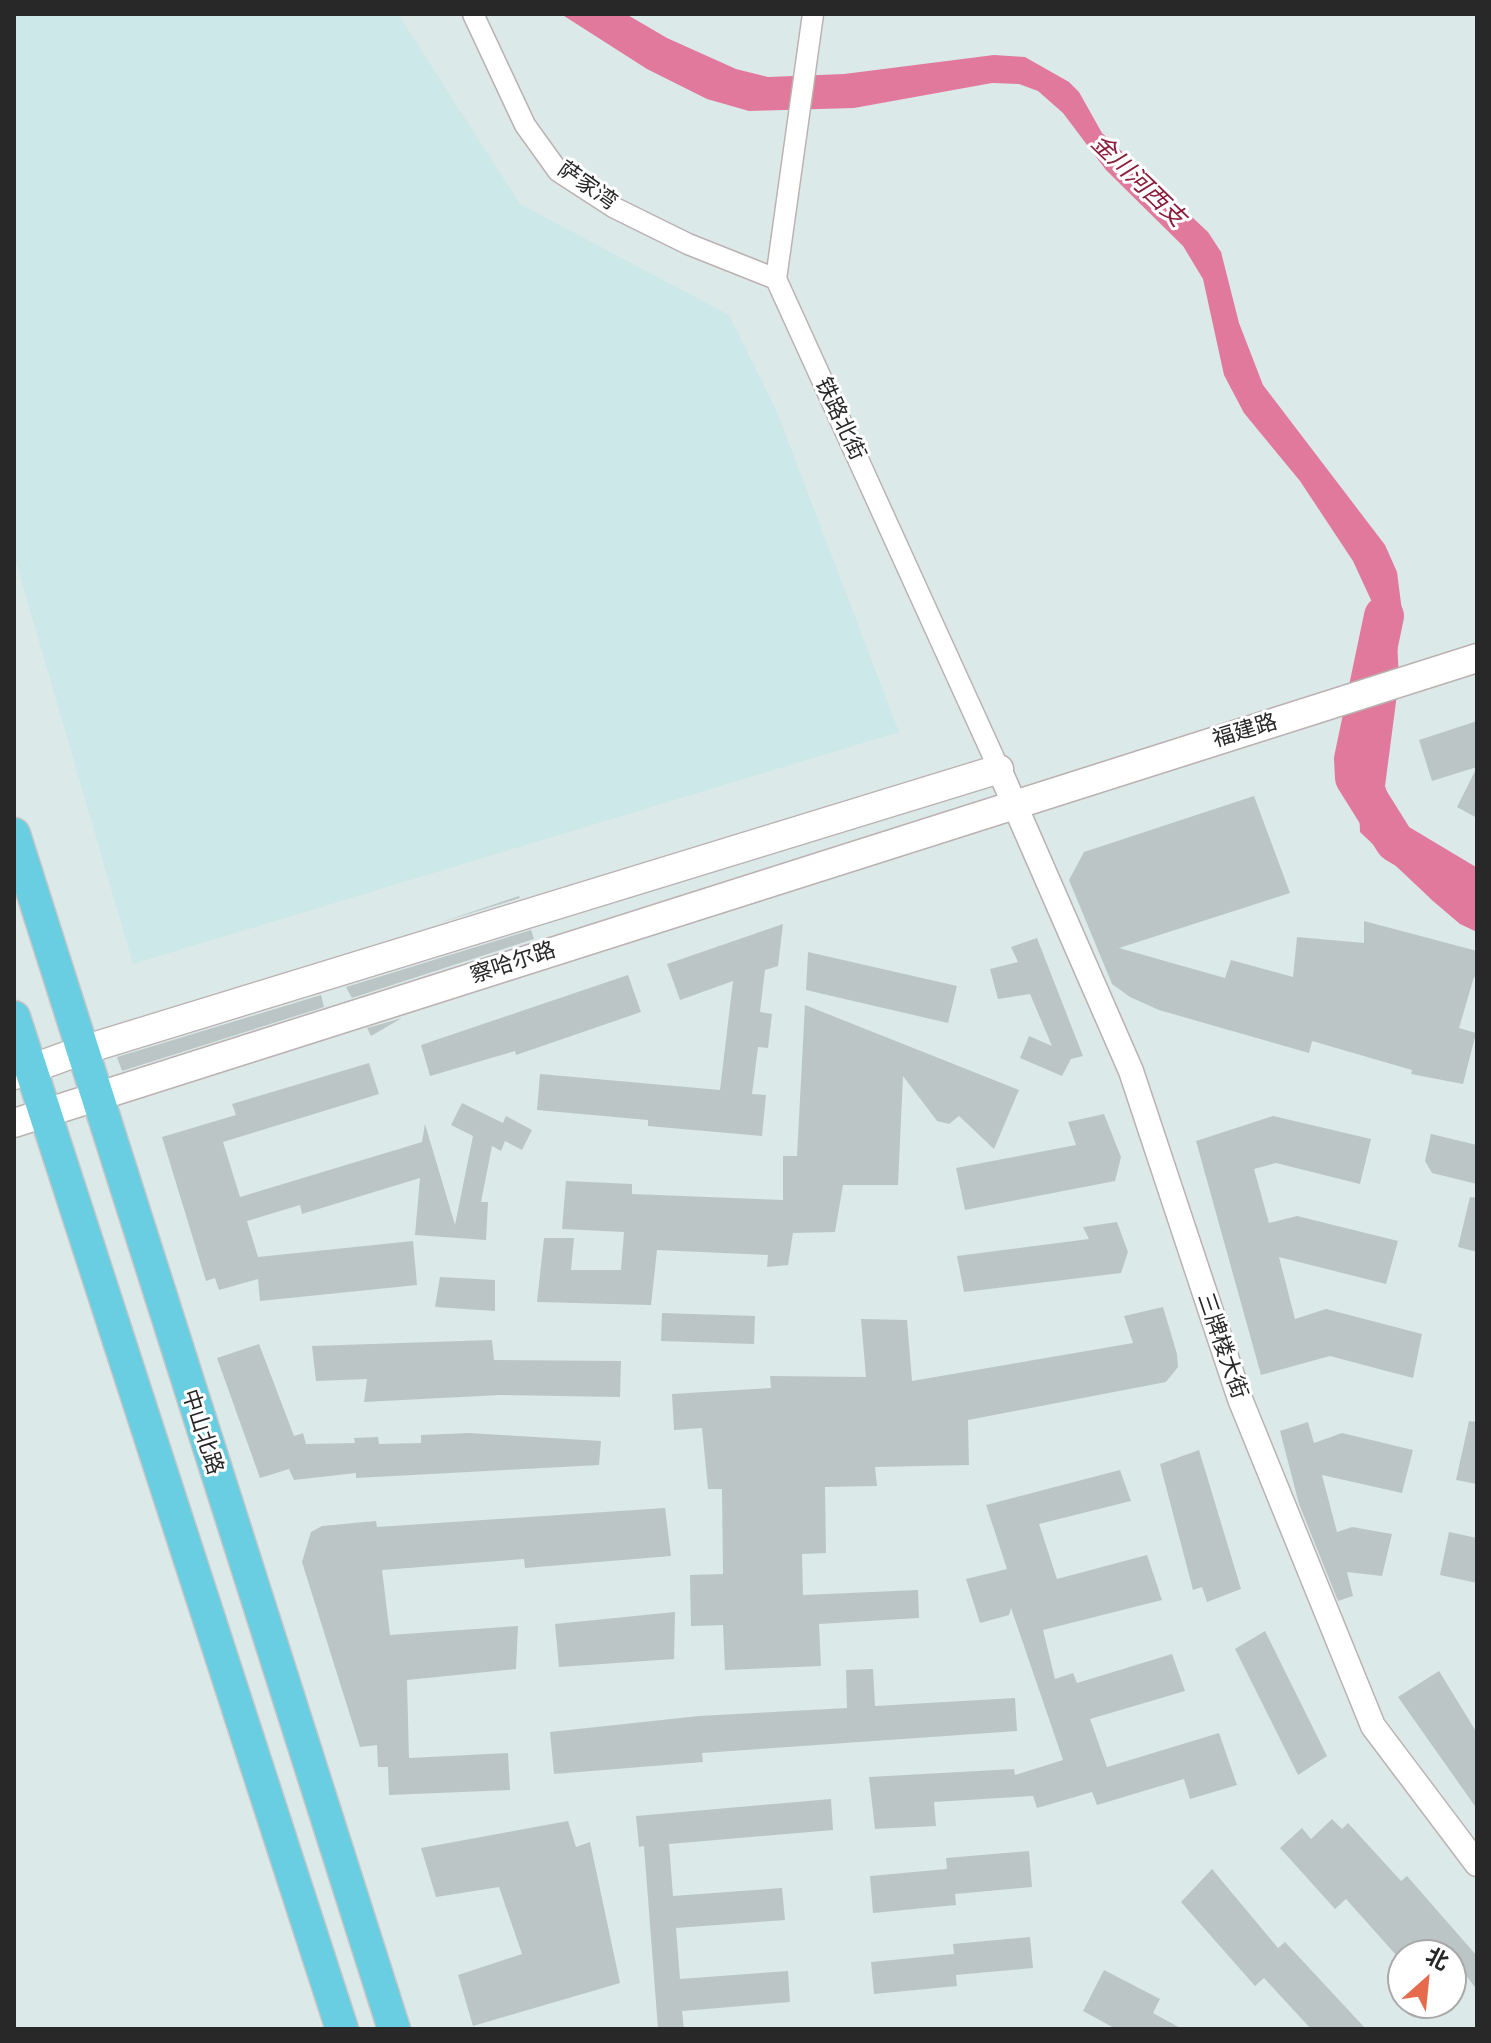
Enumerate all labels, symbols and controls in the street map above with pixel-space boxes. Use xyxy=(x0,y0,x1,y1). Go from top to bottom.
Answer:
water label: 金川河西支 xyxy=(1085,129,1191,233)
street label: 萨家湾 xyxy=(552,156,622,216)
street label: 铁路北街 xyxy=(809,374,871,464)
street label: 福建路 xyxy=(1210,709,1280,753)
street label: 察哈尔路 xyxy=(467,937,559,989)
street label: 三牌楼大街 xyxy=(1192,1290,1252,1402)
street label: 中山北路 xyxy=(176,1386,228,1478)
north arrow xyxy=(1387,1939,1467,2019)
text: 北 xyxy=(1422,1943,1453,1975)

